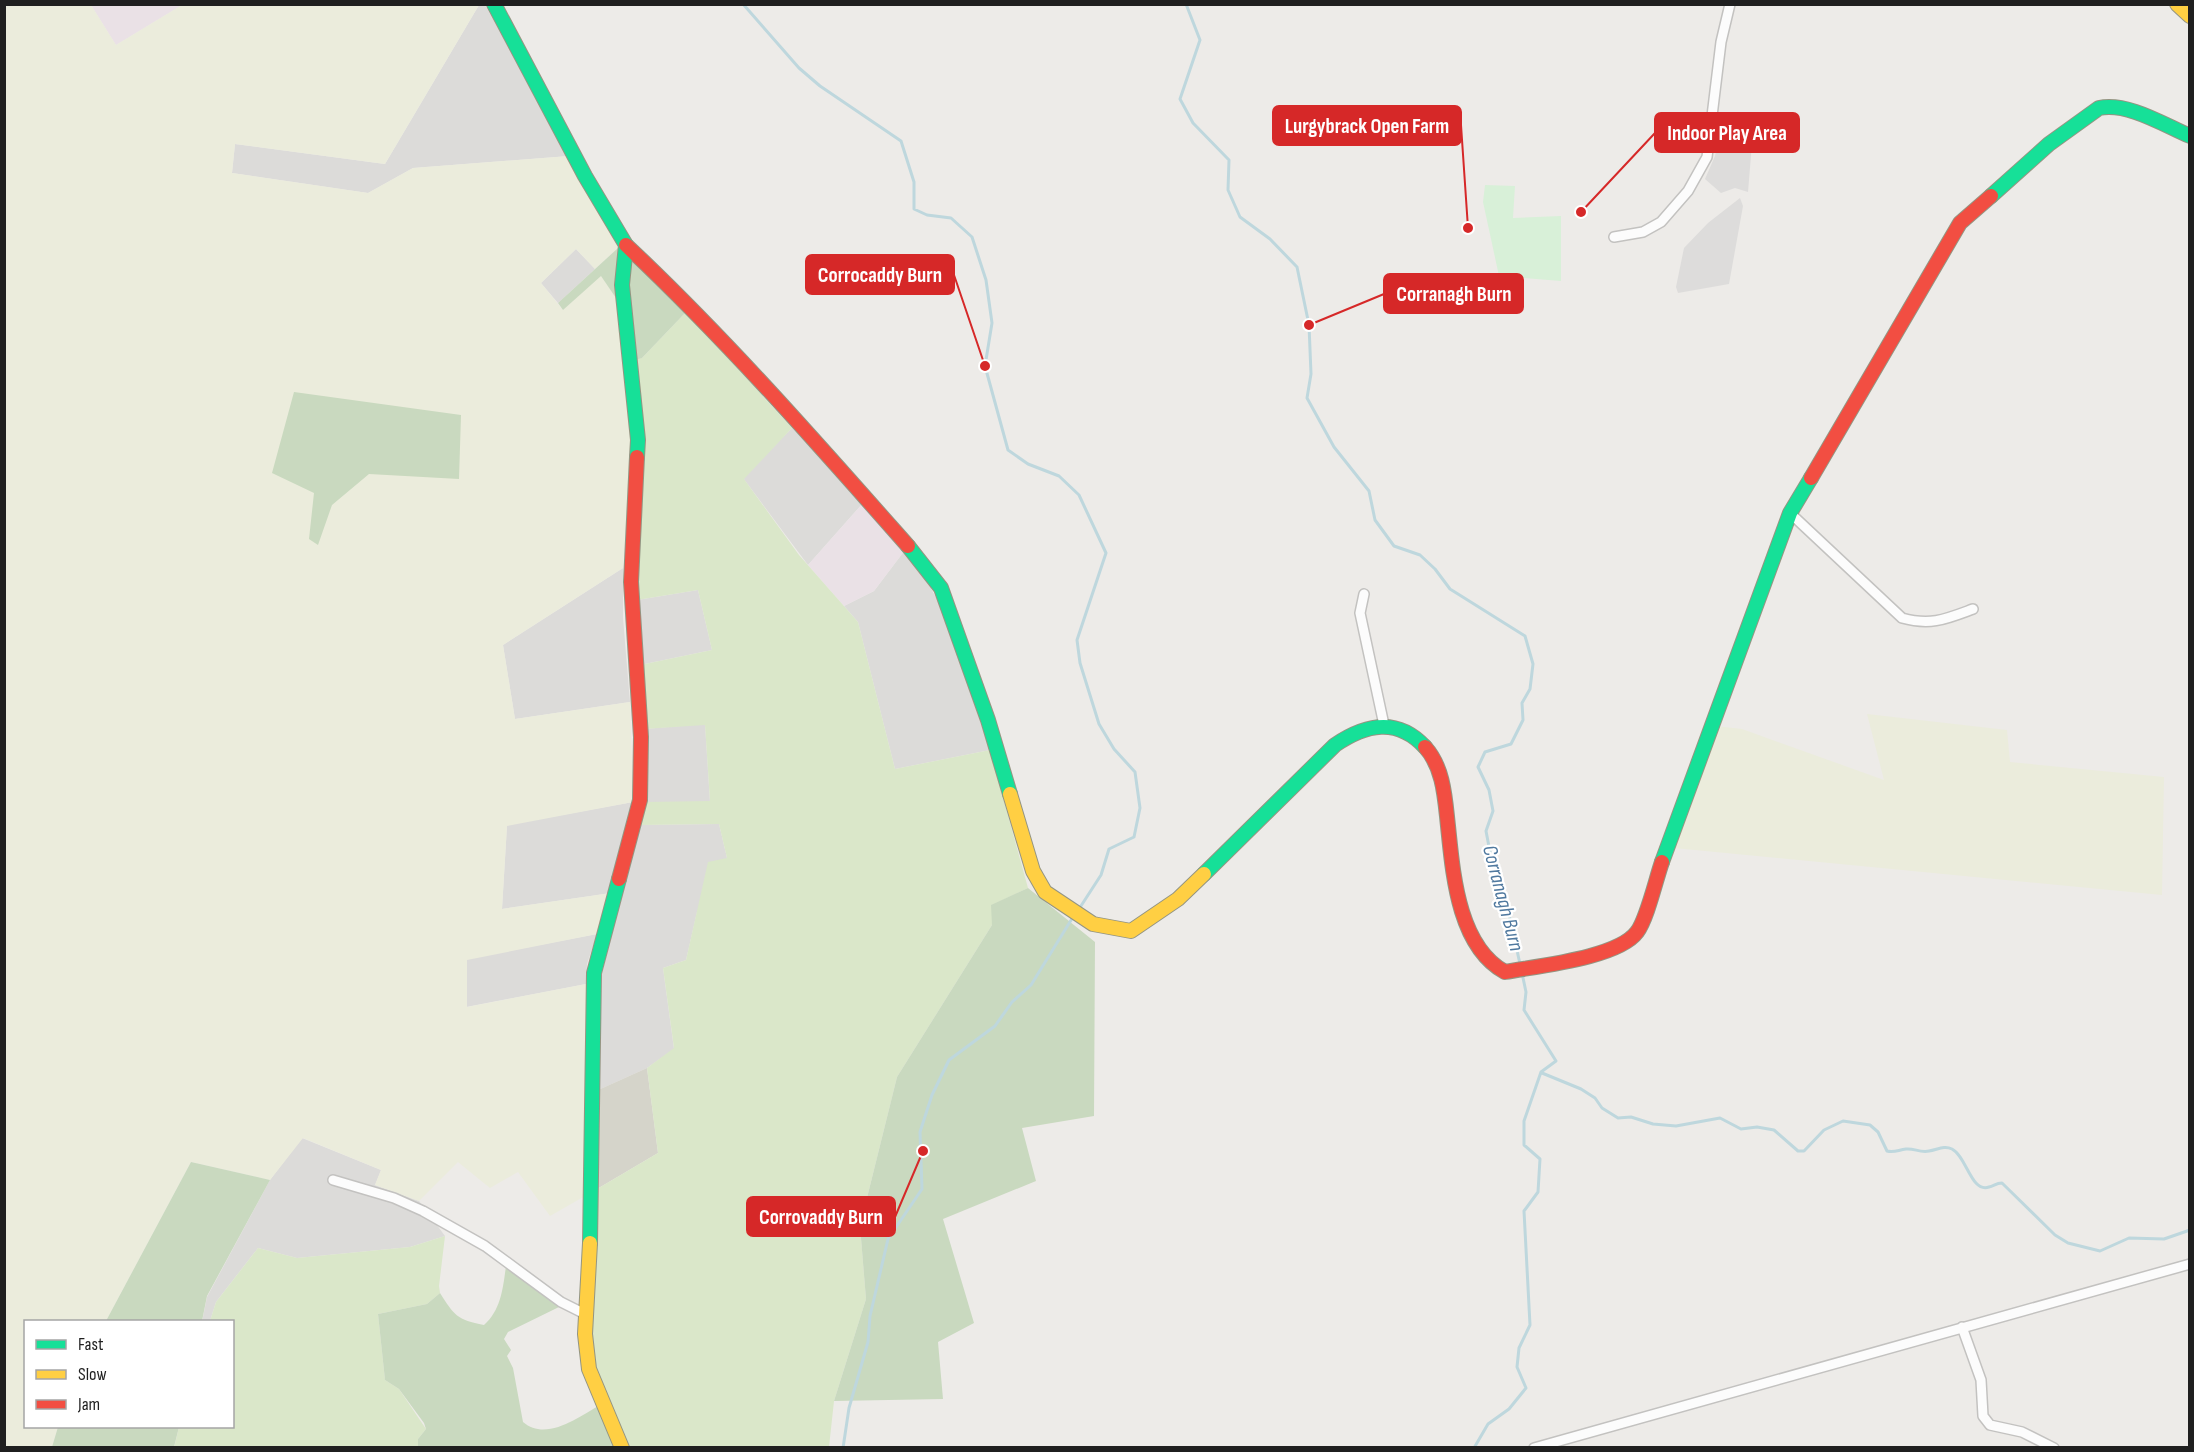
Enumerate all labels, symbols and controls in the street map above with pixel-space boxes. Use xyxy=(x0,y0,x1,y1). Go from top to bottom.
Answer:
callout: Lurgybrack Open Farm xyxy=(1273,106,1461,145)
callout: Indoor Play Area xyxy=(1655,113,1799,152)
text: Lurgybrack Open Farm xyxy=(1285,114,1449,139)
text: Indoor Play Area xyxy=(1667,121,1787,146)
callout: Corrocaddy Burn xyxy=(806,255,954,294)
text: Corrocaddy Burn xyxy=(818,263,942,288)
callout: Corranagh Burn xyxy=(1384,274,1523,313)
text: Corranagh Burn xyxy=(1396,282,1512,307)
water label: Corranagh Burn xyxy=(1477,842,1529,954)
callout: Corrovaddy Burn xyxy=(747,1197,895,1236)
text: Corrovaddy Burn xyxy=(759,1205,883,1230)
legend xyxy=(24,1320,234,1428)
text: Fast xyxy=(78,1334,104,1355)
text: Slow xyxy=(78,1364,107,1385)
text: Jam xyxy=(77,1394,100,1415)

